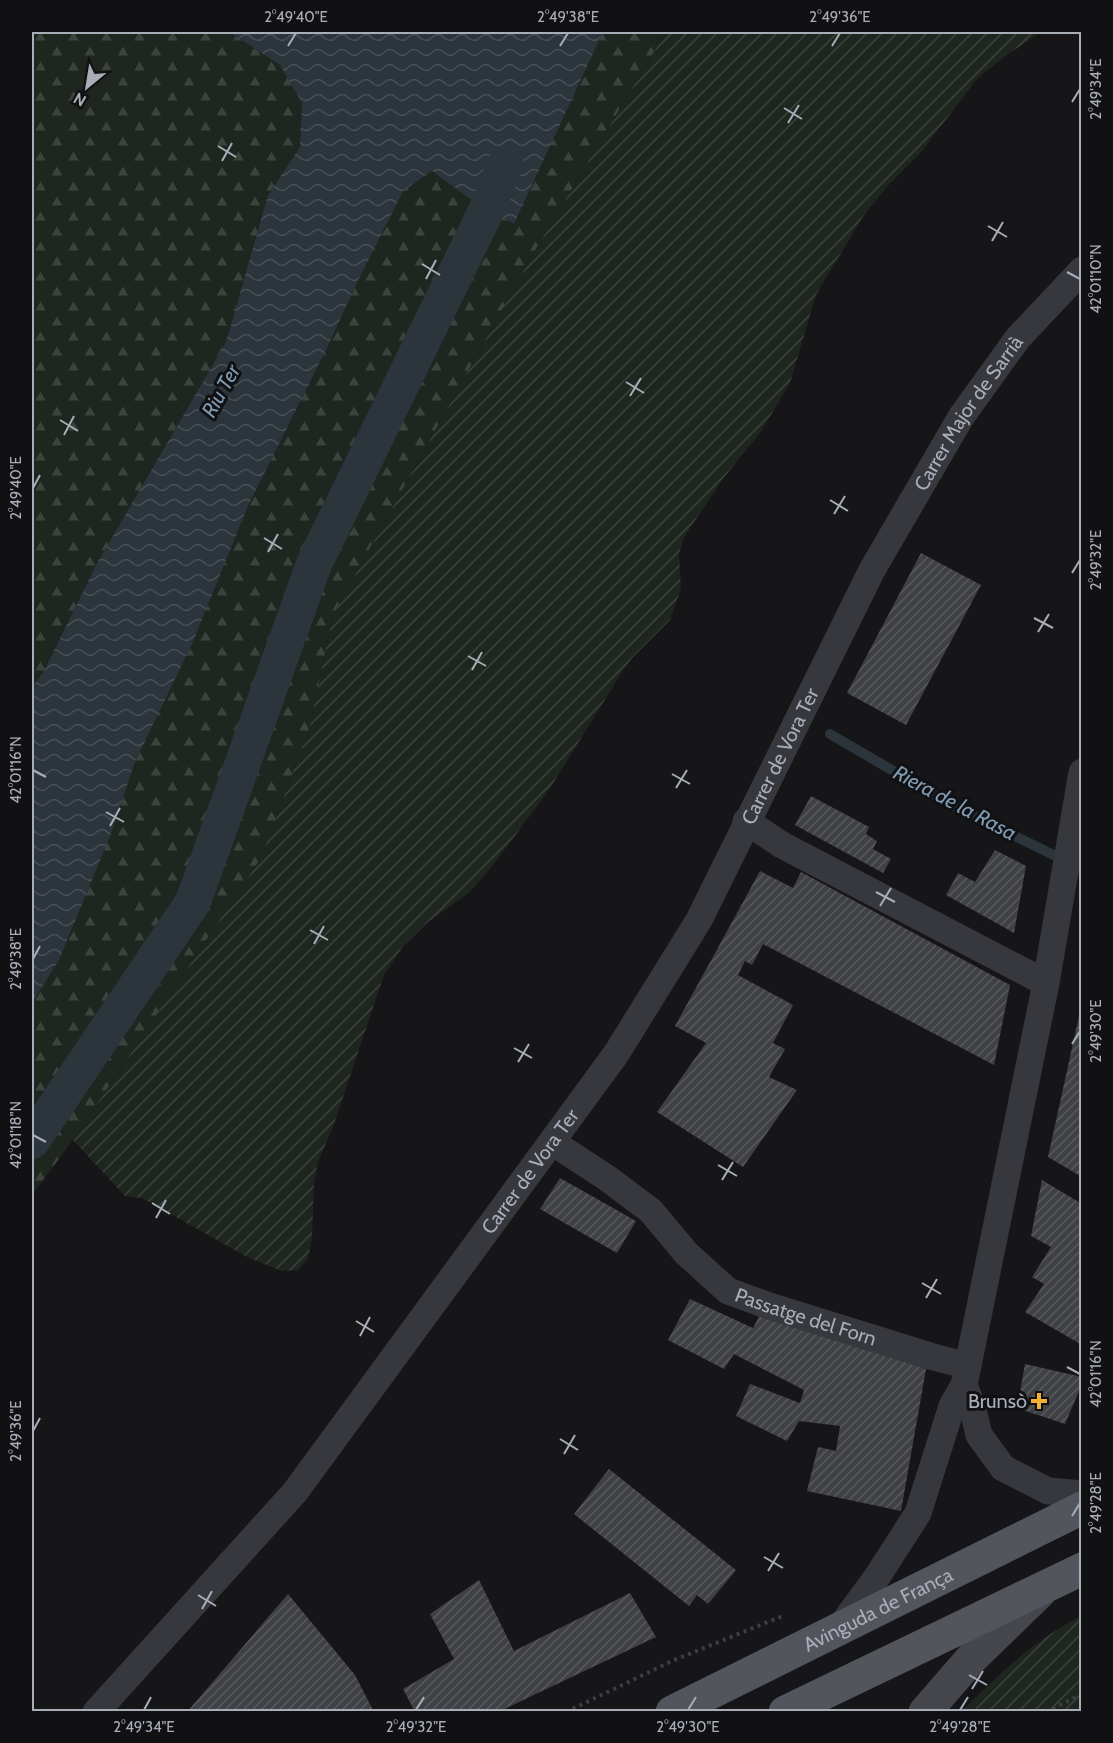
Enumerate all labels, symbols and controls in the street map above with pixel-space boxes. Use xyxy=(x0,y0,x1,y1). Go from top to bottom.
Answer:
text: 2°49'40"E xyxy=(264,8,328,26)
text: 2°49'38"E xyxy=(537,8,599,26)
text: 2°49'36"E xyxy=(809,8,871,26)
north arrow xyxy=(57,57,117,117)
text: 2°49'34"E xyxy=(1087,58,1105,120)
text: N xyxy=(70,89,89,111)
text: 42°01'10"N xyxy=(1087,244,1105,314)
street label: Carrer Major de Sarrià xyxy=(909,330,1028,495)
water label: Riu Ter xyxy=(196,359,246,421)
text: 2°49'40"E xyxy=(7,456,25,520)
text: 2°49'32"E xyxy=(1087,530,1105,590)
street label: Carrer de Vora Ter xyxy=(736,683,824,828)
text: 42°01'16"N xyxy=(7,736,25,804)
water label: Riera de la Rasa xyxy=(889,760,1021,845)
text: 2°49'38"E xyxy=(7,928,25,990)
text: 2°49'30"E xyxy=(1087,999,1105,1063)
text: 42°01'18"N xyxy=(7,1101,25,1169)
street label: Carrer de Vora Ter xyxy=(476,1104,584,1239)
street label: Passatge del Forn xyxy=(732,1283,879,1351)
text: 42°01'16"N xyxy=(1087,1340,1105,1408)
place label: Brunsò xyxy=(968,1389,1027,1413)
marker: Brunsò xyxy=(1032,1394,1046,1408)
text: 2°49'36"E xyxy=(7,1400,25,1462)
text: 2°49'28"E xyxy=(1087,1472,1105,1534)
street label: Avinguda de França xyxy=(799,1562,957,1657)
text: 2°49'34"E xyxy=(113,1718,175,1736)
text: 2°49'32"E xyxy=(386,1718,446,1736)
text: 2°49'30"E xyxy=(656,1718,720,1736)
text: 2°49'28"E xyxy=(929,1718,991,1736)

